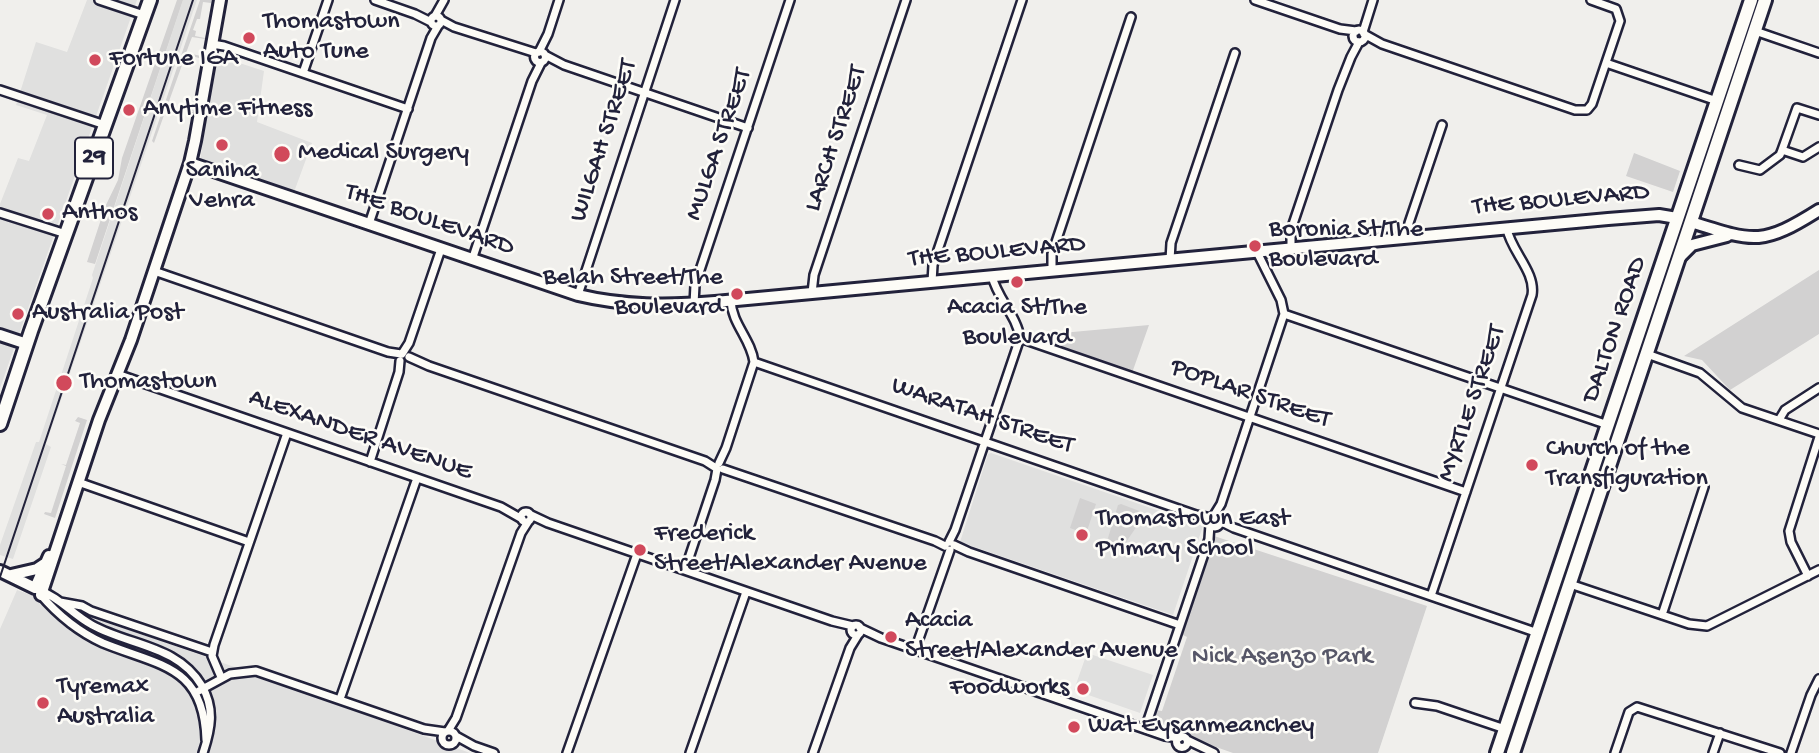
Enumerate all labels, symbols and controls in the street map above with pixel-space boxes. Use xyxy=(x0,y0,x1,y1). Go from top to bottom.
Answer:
place label: Thomastown Auto Tune xyxy=(263,7,400,68)
marker: Thomastown Auto Tune xyxy=(241,30,257,46)
place label: Fortune IGA xyxy=(109,44,238,76)
marker: Fortune IGA xyxy=(87,52,103,68)
street label: WILGAH STREET xyxy=(564,56,646,226)
street label: LARCH STREET xyxy=(799,62,875,216)
street label: MULGA STREET xyxy=(679,65,761,225)
place label: Anytime Fitness xyxy=(143,94,312,126)
marker: Anytime Fitness xyxy=(121,102,137,118)
marker: Saniha Vehra xyxy=(214,137,230,153)
road number: 29 xyxy=(75,138,113,178)
place label: Medical Surgery xyxy=(298,138,469,170)
marker: Medical Surgery xyxy=(272,144,292,164)
place label: Saniha Vehra xyxy=(186,156,258,218)
street label: THE BOULEVARD xyxy=(340,177,518,265)
street label: THE BOULEVARD xyxy=(1471,178,1651,224)
place label: Anthos xyxy=(62,198,137,230)
marker: Anthos xyxy=(40,206,56,222)
place label: Boronia St/The Boulevard xyxy=(1269,215,1423,276)
street label: THE BOULEVARD xyxy=(907,230,1087,276)
marker: Boronia St/The Boulevard xyxy=(1247,238,1263,254)
street label: DALTON ROAD xyxy=(1576,253,1656,407)
place label: Belah Street/The Boulevard xyxy=(543,263,723,324)
marker: Acacia St/The Boulevard xyxy=(1009,274,1025,290)
marker: Belah Street/The Boulevard xyxy=(729,286,745,302)
place label: Acacia St/The Boulevard xyxy=(947,293,1087,354)
place label: Australia Post xyxy=(32,298,183,330)
marker: Australia Post xyxy=(10,306,26,322)
street label: MYRTLE STREET xyxy=(1432,322,1514,486)
street label: POPLAR STREET xyxy=(1166,353,1334,437)
place label: Thomastown xyxy=(80,367,217,399)
street label: WARATAH STREET xyxy=(887,371,1077,463)
marker: Thomastown xyxy=(54,373,74,393)
street label: ALEXANDER AVENUE xyxy=(244,383,476,489)
place label: Church of the Transfiguration xyxy=(1546,434,1708,496)
marker: Church of the Transfiguration xyxy=(1524,457,1540,473)
place label: Thomastown East Primary School xyxy=(1096,504,1290,566)
place label: Frederick Street/Alexander Avenue xyxy=(654,519,927,580)
marker: Thomastown East Primary School xyxy=(1074,527,1090,543)
marker: Frederick Street/Alexander Avenue xyxy=(632,542,648,558)
place label: Acacia Street/Alexander Avenue xyxy=(905,606,1178,668)
marker: Acacia Street/Alexander Avenue xyxy=(883,629,899,645)
park label: Nick Asenzo Park xyxy=(1192,642,1372,674)
place label: Tyremax Australia xyxy=(57,672,154,734)
place label: Foodworks xyxy=(949,673,1069,705)
marker: Foodworks xyxy=(1075,681,1091,697)
marker: Tyremax Australia xyxy=(35,695,51,711)
place label: Wat Eysanmeanchey xyxy=(1088,711,1314,743)
marker: Wat Eysanmeanchey xyxy=(1066,719,1082,735)

